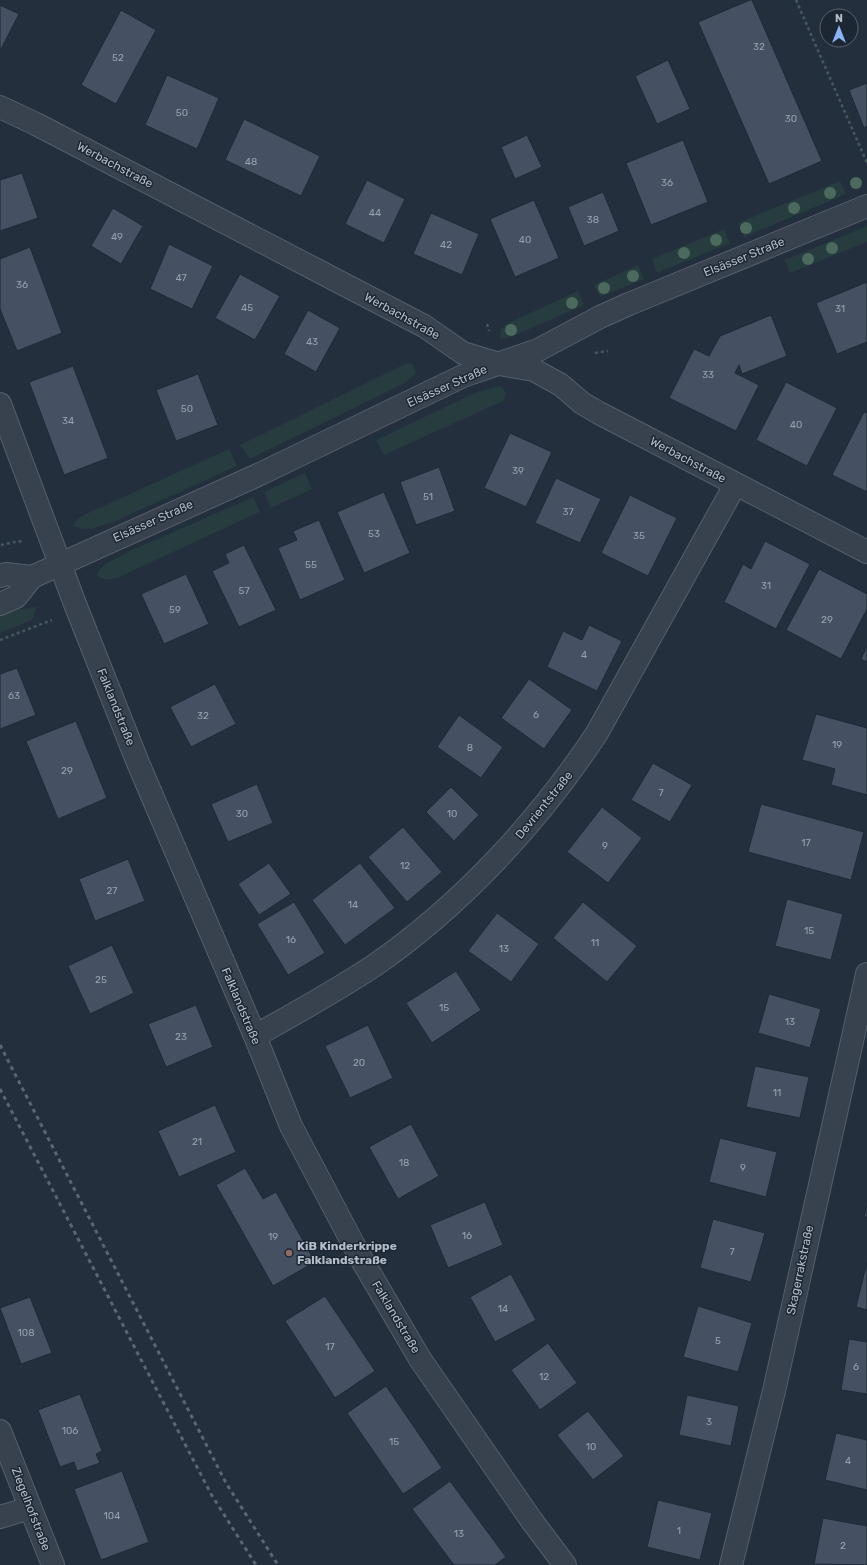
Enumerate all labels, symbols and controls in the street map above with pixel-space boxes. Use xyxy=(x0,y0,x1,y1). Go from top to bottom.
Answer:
north arrow xyxy=(819,8,859,48)
text: N xyxy=(835,12,843,25)
house number: 32 xyxy=(753,41,765,53)
house number: 52 xyxy=(112,52,124,64)
house number: 50 xyxy=(176,107,188,119)
house number: 30 xyxy=(785,113,797,125)
street label: Werbachstraße xyxy=(75,139,156,191)
house number: 48 xyxy=(245,156,257,168)
house number: 36 xyxy=(661,177,673,189)
house number: 44 xyxy=(369,207,381,219)
house number: 38 xyxy=(587,214,599,226)
house number: 49 xyxy=(111,231,123,243)
house number: 40 xyxy=(519,234,531,246)
street label: Elsässer Straße xyxy=(701,234,787,280)
house number: 42 xyxy=(440,239,452,251)
house number: 47 xyxy=(175,272,187,284)
house number: 36 xyxy=(16,279,28,291)
street label: Werbachstraße xyxy=(362,290,442,343)
house number: 45 xyxy=(241,302,253,314)
house number: 31 xyxy=(835,303,845,315)
house number: 43 xyxy=(306,336,318,348)
street label: Elsässer Straße xyxy=(405,362,489,410)
house number: 33 xyxy=(702,369,714,381)
house number: 50 xyxy=(181,403,193,415)
house number: 34 xyxy=(62,415,74,427)
house number: 40 xyxy=(790,419,802,431)
street label: Werbachstraße xyxy=(648,434,729,486)
house number: 39 xyxy=(512,465,524,477)
house number: 51 xyxy=(423,491,433,503)
street label: Elsässer Straße xyxy=(111,497,195,545)
house number: 37 xyxy=(562,506,574,518)
house number: 53 xyxy=(368,528,380,540)
house number: 35 xyxy=(633,530,645,542)
house number: 55 xyxy=(305,559,317,571)
house number: 31 xyxy=(761,580,771,592)
house number: 57 xyxy=(238,585,250,597)
house number: 59 xyxy=(169,604,181,616)
house number: 29 xyxy=(821,614,833,626)
house number: 4 xyxy=(581,649,587,661)
street label: Falklandstraße xyxy=(94,666,138,748)
house number: 63 xyxy=(8,690,20,702)
house number: 6 xyxy=(533,709,539,721)
house number: 32 xyxy=(197,710,209,722)
house number: 19 xyxy=(832,739,842,751)
house number: 8 xyxy=(467,742,473,754)
house number: 29 xyxy=(61,765,73,777)
street label: Devrientstraße xyxy=(512,768,576,842)
house number: 7 xyxy=(658,787,664,799)
house number: 30 xyxy=(236,808,248,820)
house number: 10 xyxy=(447,808,457,820)
house number: 17 xyxy=(801,837,811,849)
house number: 9 xyxy=(602,840,608,852)
house number: 12 xyxy=(400,860,410,872)
house number: 27 xyxy=(107,885,118,897)
house number: 14 xyxy=(348,899,358,911)
house number: 15 xyxy=(804,925,814,937)
house number: 16 xyxy=(286,934,296,946)
house number: 11 xyxy=(591,937,599,949)
house number: 13 xyxy=(499,943,509,955)
street label: Falklandstraße xyxy=(219,966,264,1047)
house number: 25 xyxy=(95,974,107,986)
house number: 15 xyxy=(439,1002,449,1014)
house number: 13 xyxy=(785,1016,795,1028)
house number: 23 xyxy=(175,1031,187,1043)
house number: 20 xyxy=(353,1057,365,1069)
house number: 11 xyxy=(773,1087,781,1099)
house number: 21 xyxy=(192,1136,202,1148)
house number: 18 xyxy=(399,1157,409,1169)
house number: 9 xyxy=(740,1162,746,1174)
street label: Skagerrakstraße xyxy=(784,1224,816,1316)
house number: 16 xyxy=(462,1230,472,1242)
house number: 19 xyxy=(268,1231,278,1243)
place label: KiB Kinderkrippe Falklandstraße xyxy=(297,1239,397,1267)
house number: 7 xyxy=(729,1246,735,1258)
marker: KiB Kinderkrippe Falklandstraße xyxy=(284,1248,294,1258)
street label: Falklandstraße xyxy=(369,1278,423,1356)
house number: 14 xyxy=(498,1303,508,1315)
house number: 108 xyxy=(18,1327,35,1339)
house number: 5 xyxy=(715,1335,721,1347)
house number: 17 xyxy=(325,1341,335,1353)
house number: 6 xyxy=(853,1361,859,1373)
house number: 12 xyxy=(539,1371,549,1383)
house number: 3 xyxy=(706,1416,712,1428)
house number: 106 xyxy=(62,1425,78,1437)
house number: 15 xyxy=(389,1436,399,1448)
house number: 10 xyxy=(586,1441,596,1453)
house number: 4 xyxy=(845,1455,851,1467)
street label: Ziegelhofstraße xyxy=(9,1465,53,1553)
house number: 104 xyxy=(104,1510,120,1522)
house number: 1 xyxy=(677,1525,681,1537)
house number: 13 xyxy=(454,1528,464,1540)
house number: 2 xyxy=(840,1540,846,1552)

